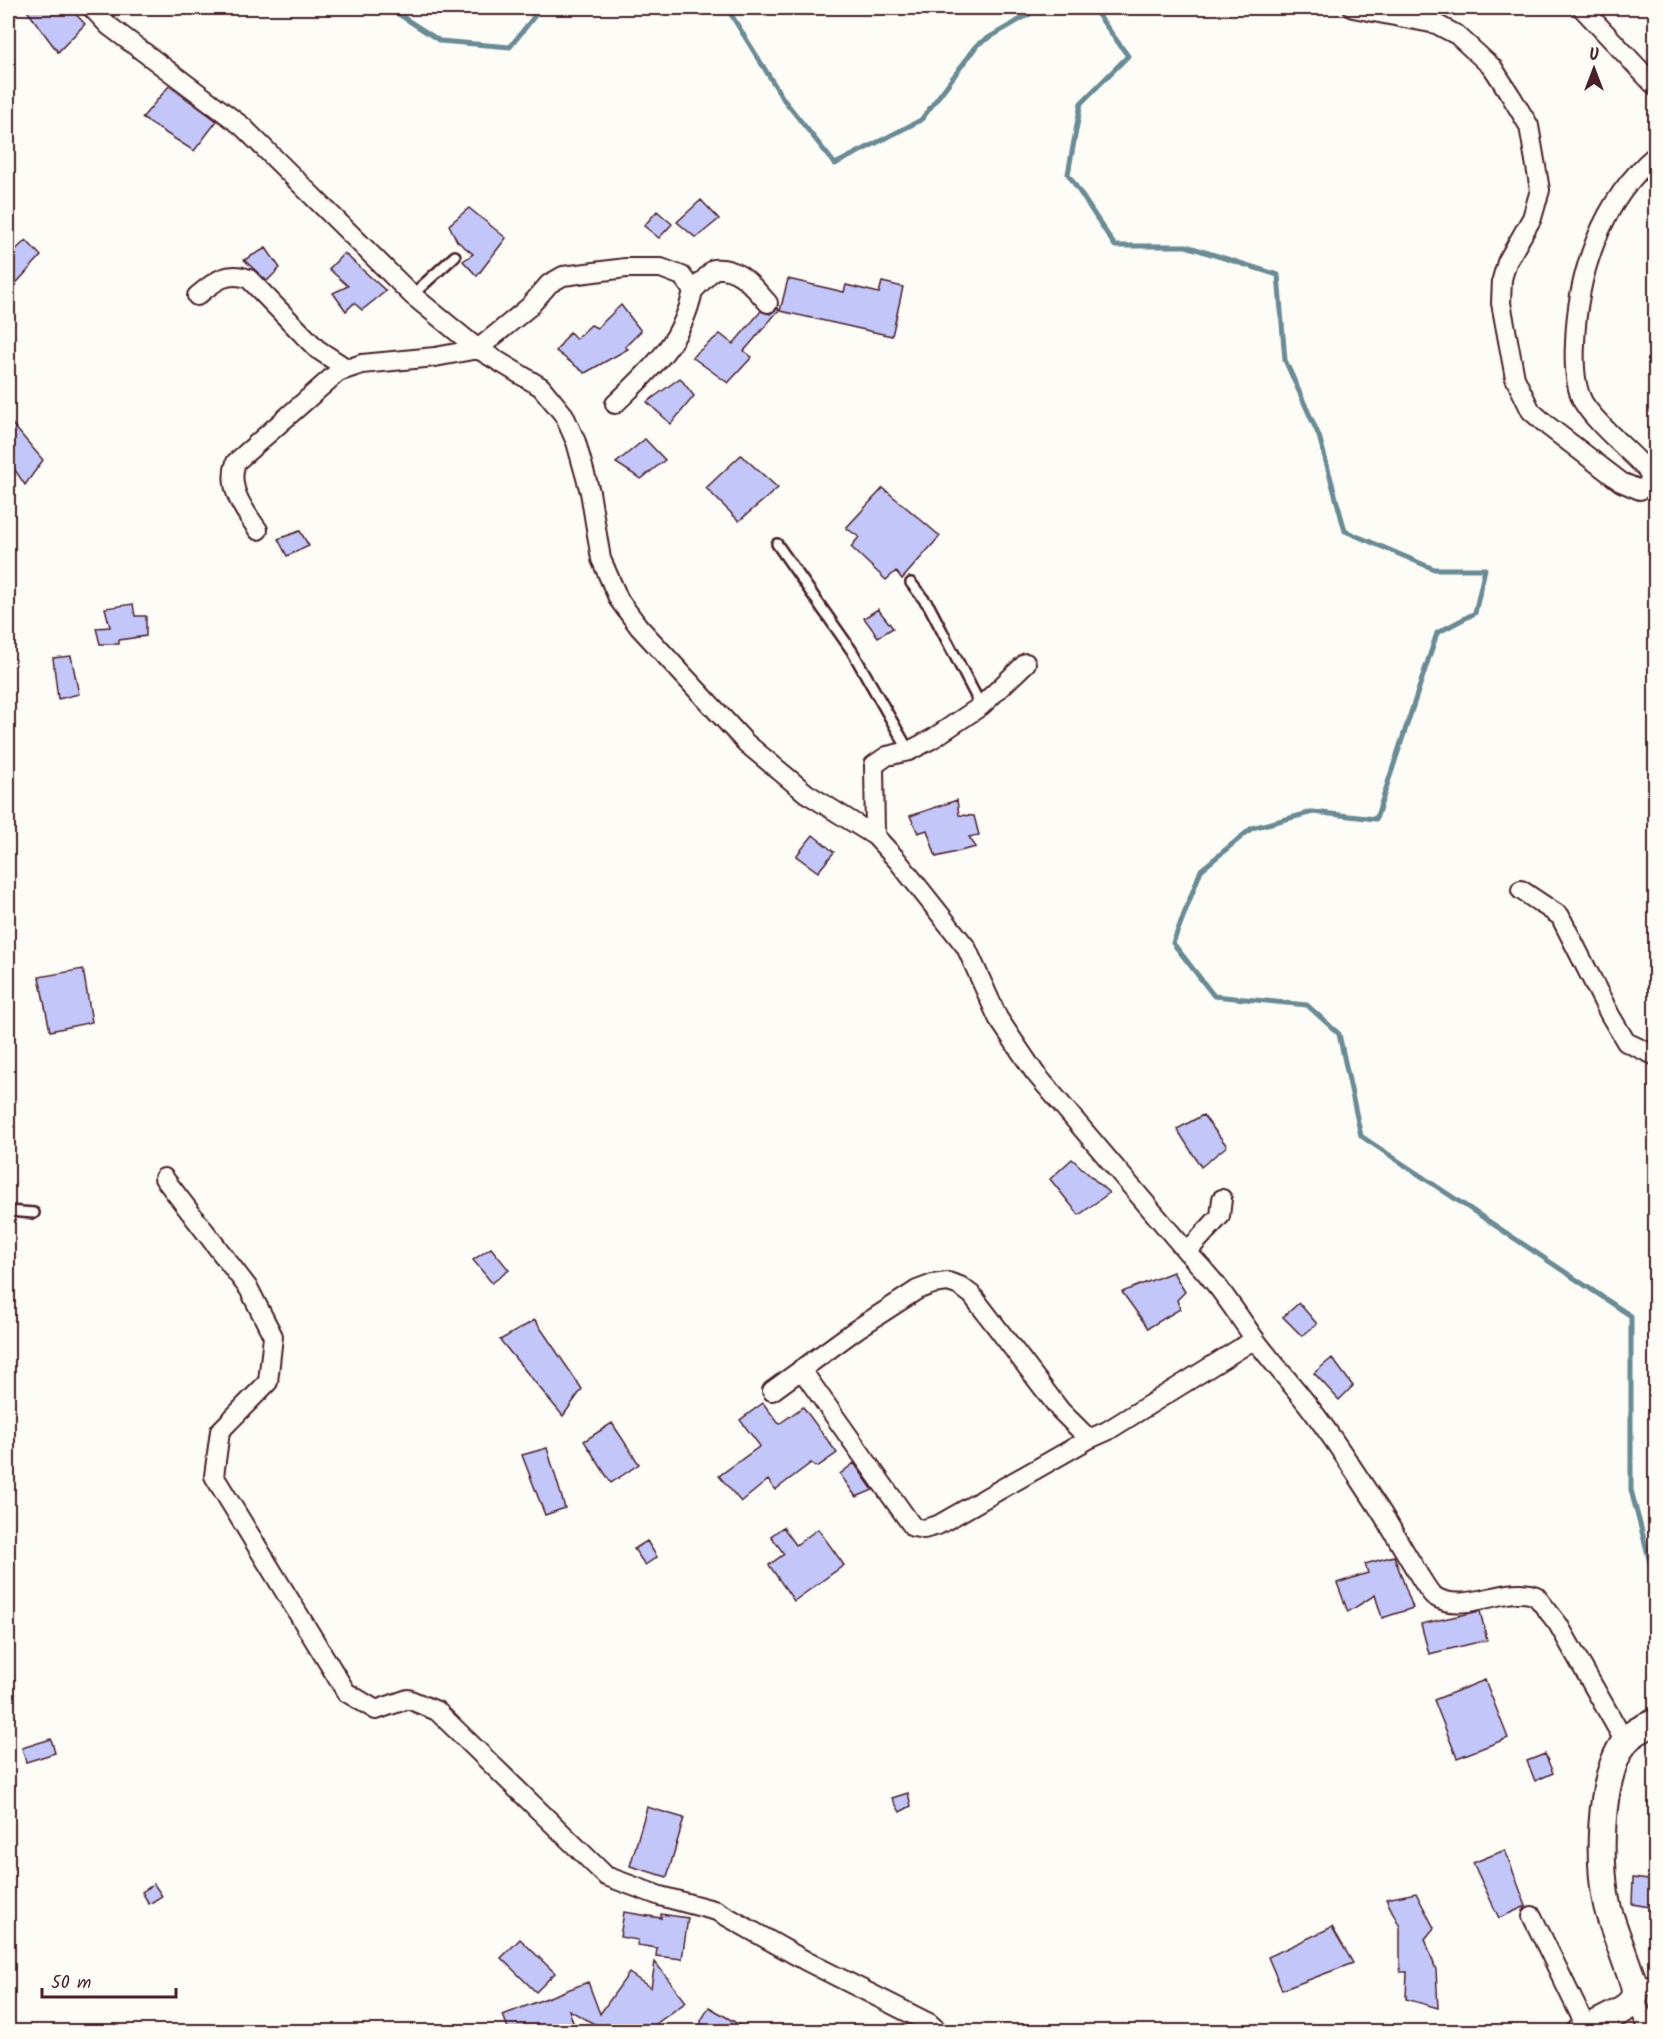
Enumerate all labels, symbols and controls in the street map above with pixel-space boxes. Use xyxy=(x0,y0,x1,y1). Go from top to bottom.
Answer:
north arrow xyxy=(1564,39,1624,99)
text: U xyxy=(1589,43,1599,68)
scale bar xyxy=(42,1961,176,1999)
text: 50 m xyxy=(51,1969,91,1998)

